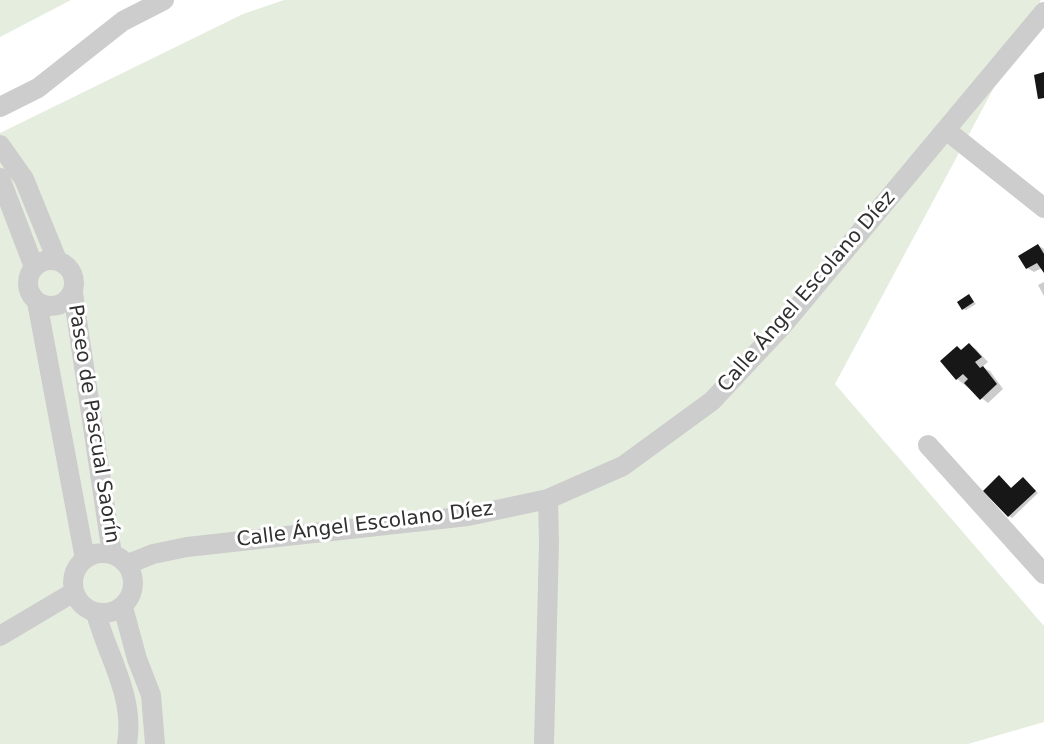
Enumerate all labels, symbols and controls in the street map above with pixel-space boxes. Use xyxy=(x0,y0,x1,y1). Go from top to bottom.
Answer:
street label: Calle Ángel Escolano Díez xyxy=(713,187,901,397)
street label: Paseo de Pascual Saorín xyxy=(62,303,124,545)
street label: Calle Ángel Escolano Díez xyxy=(235,497,495,553)

